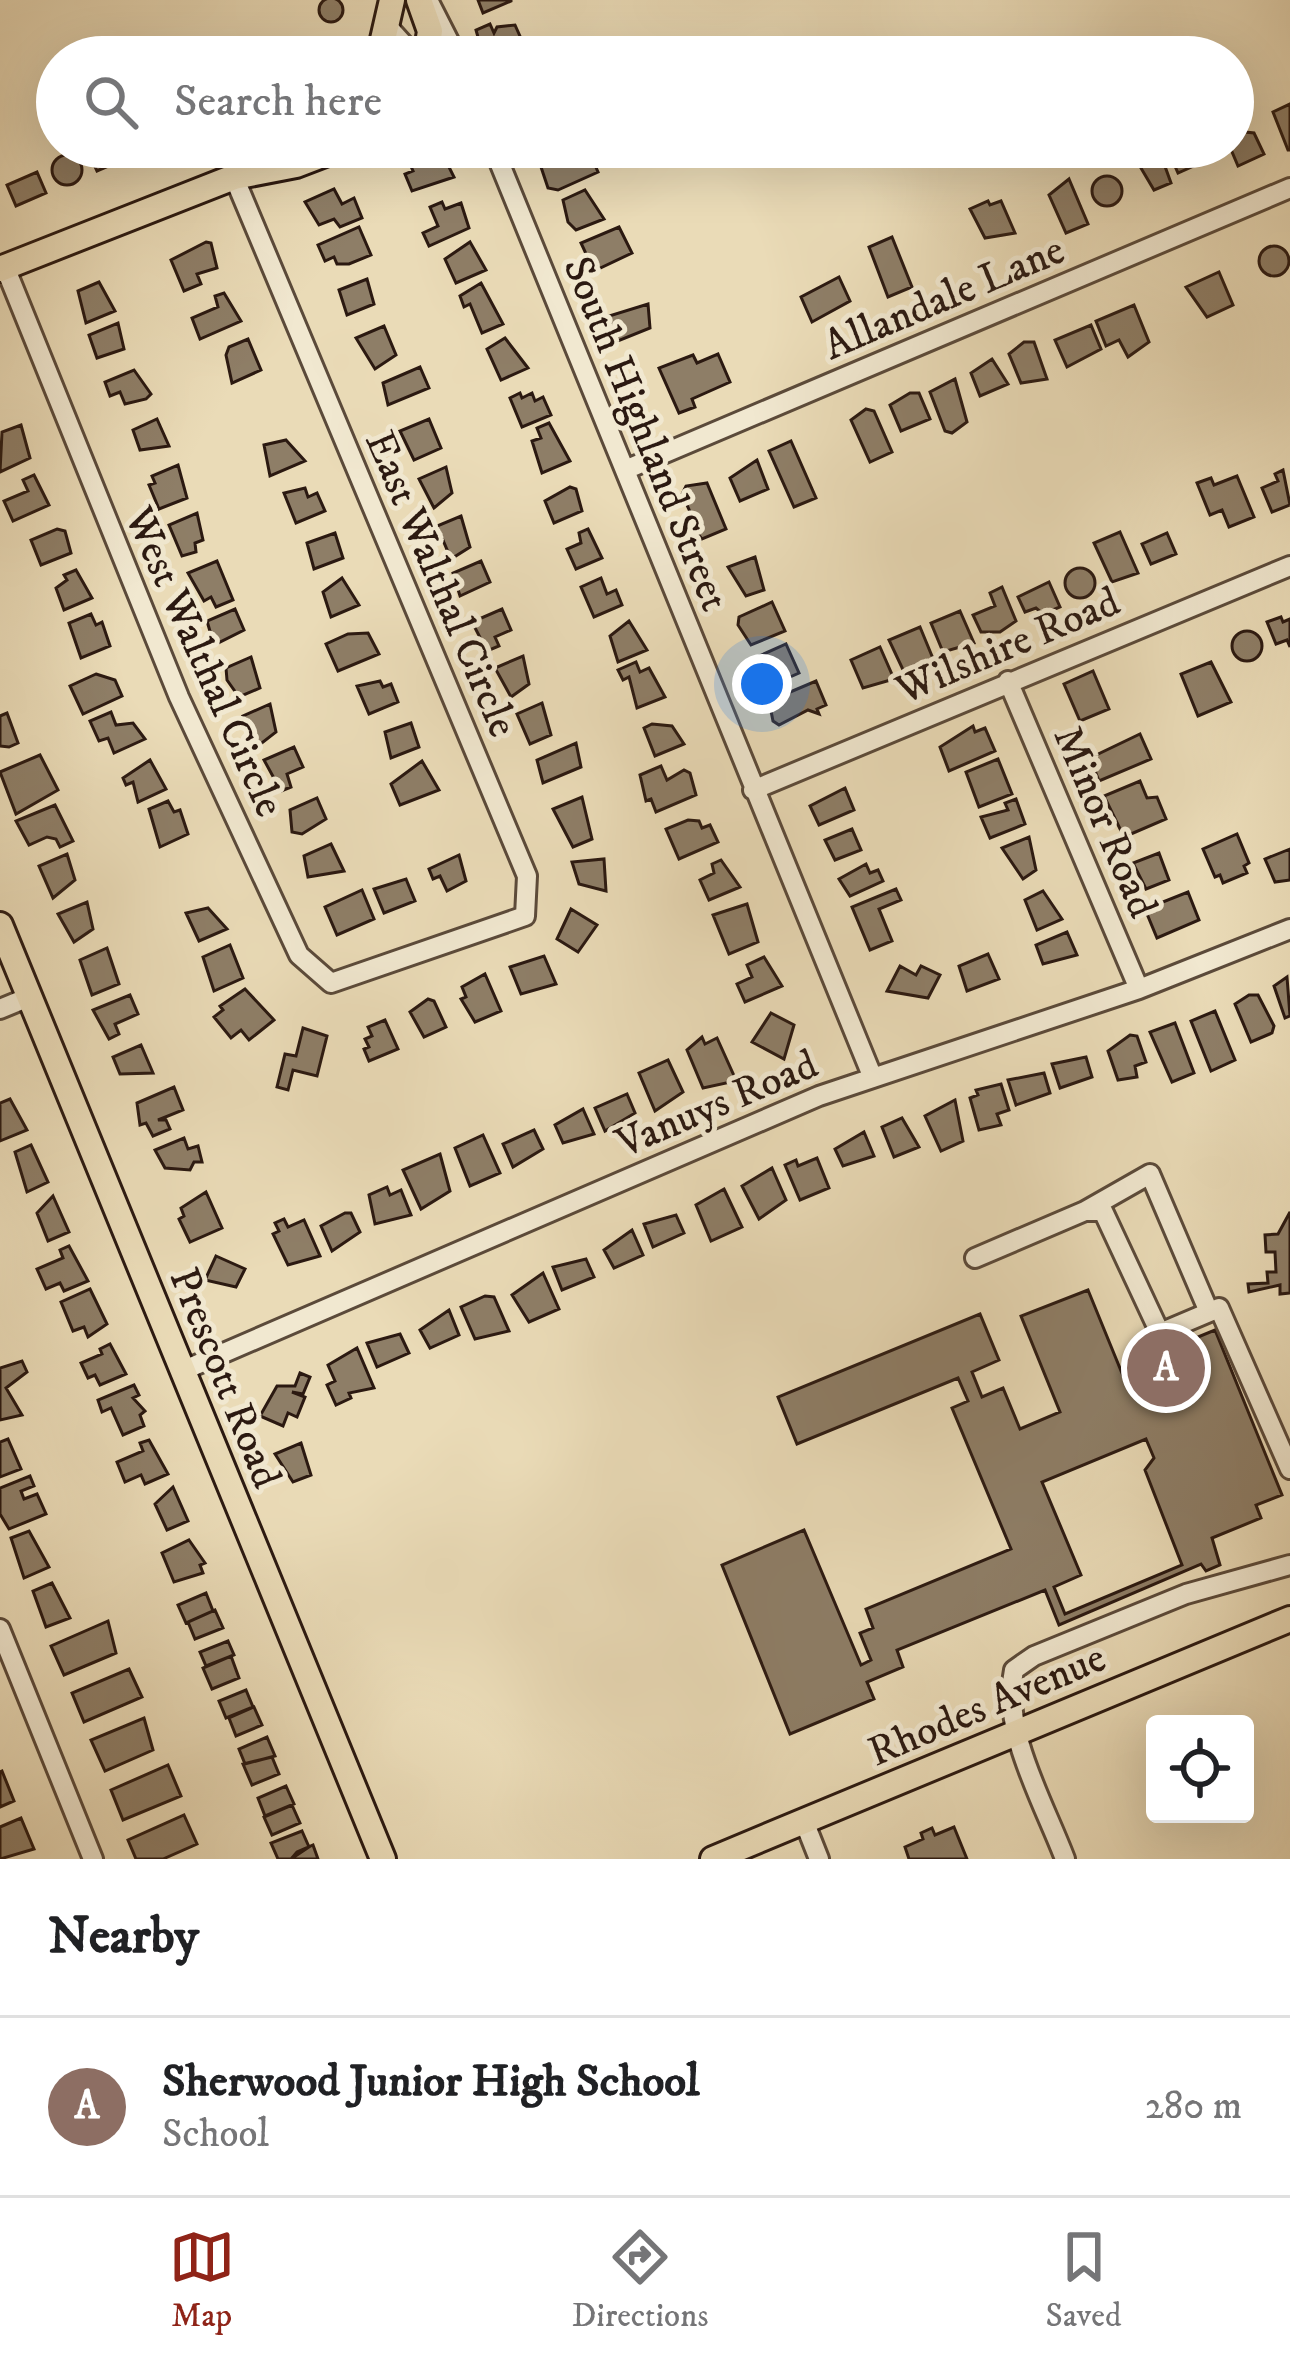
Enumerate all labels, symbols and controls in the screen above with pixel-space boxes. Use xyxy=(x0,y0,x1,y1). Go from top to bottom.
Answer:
search box xyxy=(36,36,1254,168)
icon: search xyxy=(78,69,144,135)
text: Search here xyxy=(174,74,382,130)
street label: Allandale Lane xyxy=(816,225,1072,373)
street label: South Highland Street xyxy=(550,249,740,619)
street label: East Walthal Circle xyxy=(352,423,528,745)
street label: West Walthal Circle xyxy=(111,498,295,825)
street label: Wilshire Road xyxy=(888,576,1128,718)
your location xyxy=(732,654,792,714)
street label: Minor Road xyxy=(1041,719,1168,926)
street label: Vanuys Road xyxy=(608,1039,826,1171)
street label: Prescott Road xyxy=(157,1260,292,1496)
pin: A xyxy=(1127,1323,1205,1413)
street label: Rhodes Avenue xyxy=(861,1632,1114,1779)
map controls xyxy=(1146,1715,1254,1823)
button: locate xyxy=(1146,1715,1254,1823)
text: Nearby xyxy=(48,1905,199,1969)
text: Sherwood Junior High School xyxy=(162,2054,700,2110)
text: A xyxy=(75,2082,99,2131)
text: 280 m xyxy=(1145,2082,1242,2131)
text: School xyxy=(162,2110,269,2159)
tab: Map xyxy=(169,2224,235,2337)
tab: Directions xyxy=(572,2224,708,2337)
tab: Saved xyxy=(1046,2224,1121,2337)

